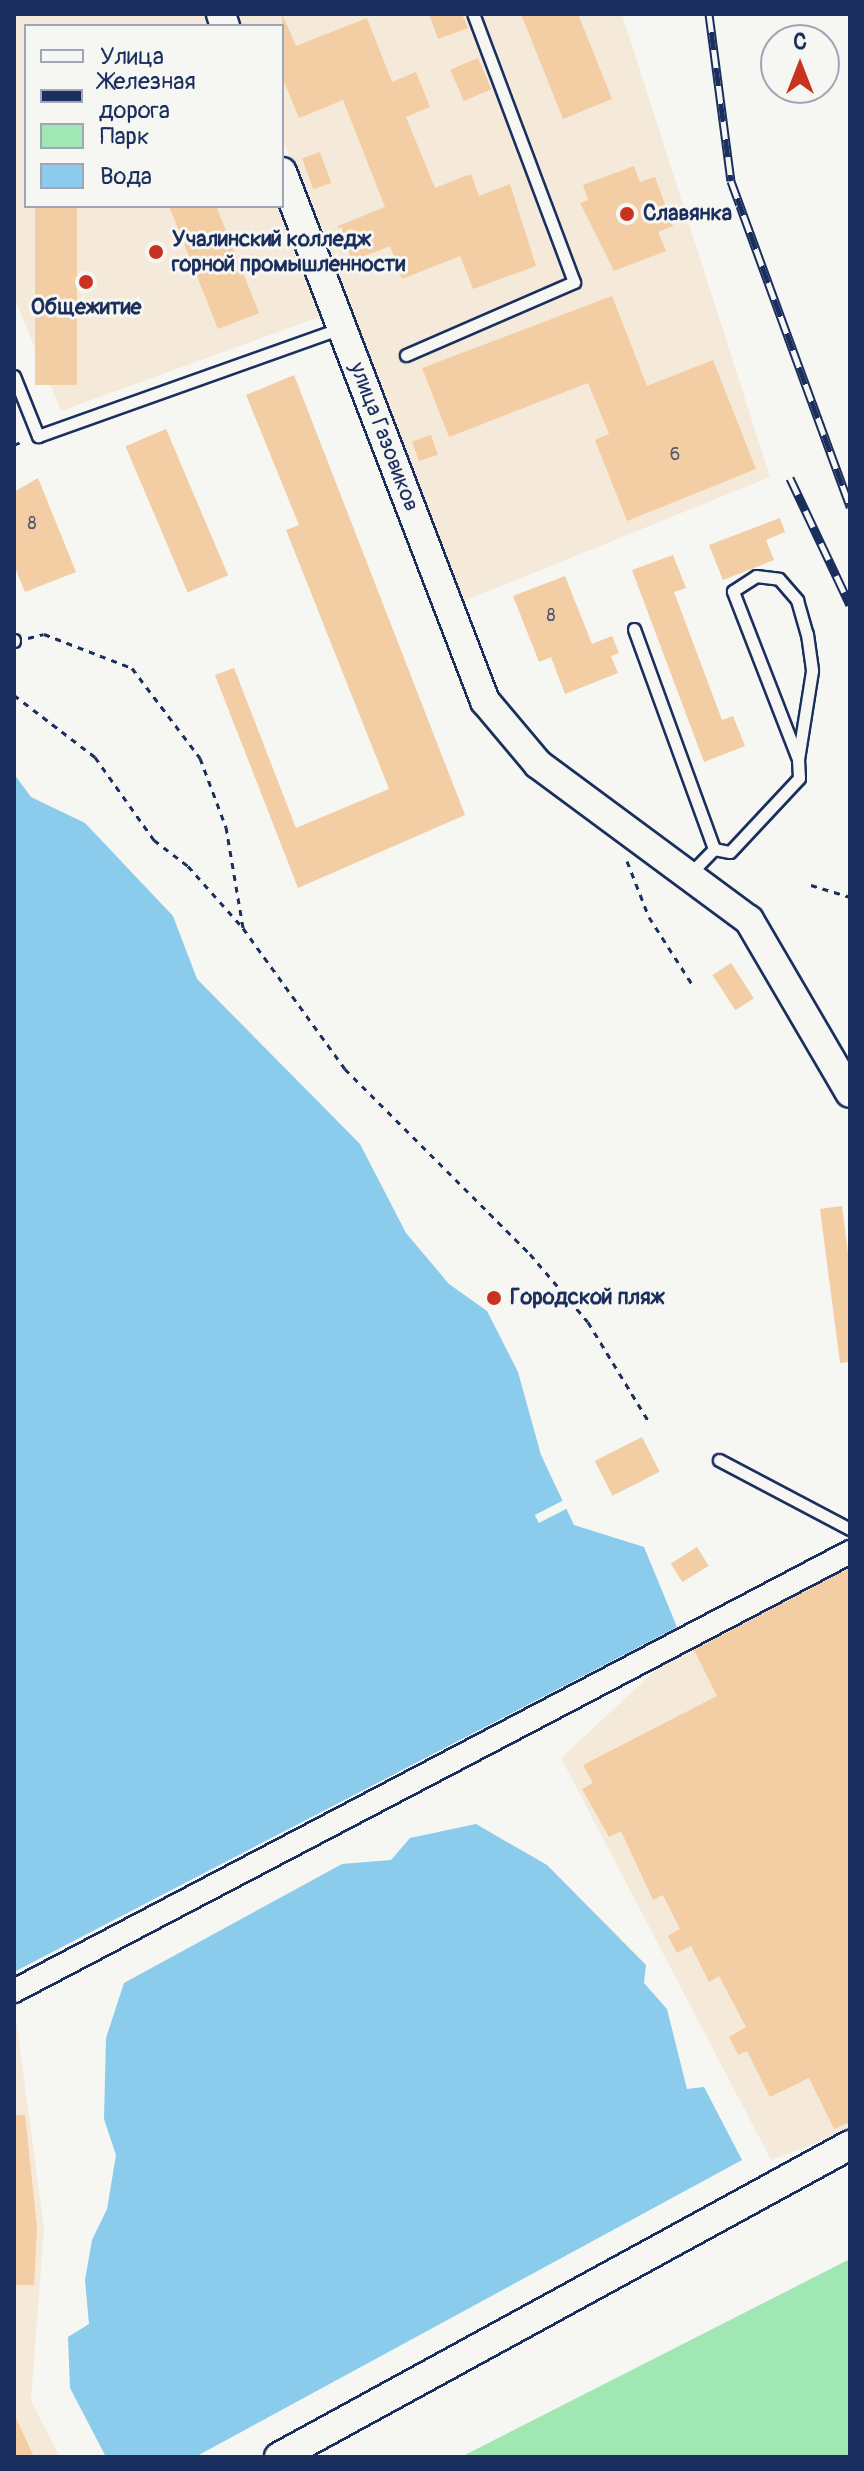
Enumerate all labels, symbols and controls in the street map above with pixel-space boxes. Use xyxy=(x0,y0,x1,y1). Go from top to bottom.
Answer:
legend xyxy=(24,24,284,208)
north arrow xyxy=(760,24,840,104)
text: С xyxy=(793,28,807,56)
text: Улица xyxy=(100,42,164,71)
text: Железная дорога xyxy=(99,67,196,125)
text: Парк xyxy=(100,122,149,151)
text: Вода xyxy=(100,162,152,191)
place label: Славянка xyxy=(643,201,732,227)
marker: Славянка xyxy=(618,205,636,223)
place label: Учалинский колледж горной промышленности xyxy=(172,226,405,278)
marker: Учалинский колледж горной промышленности xyxy=(147,243,165,261)
marker: Общежитие xyxy=(77,273,95,291)
place label: Общежитие xyxy=(31,295,141,321)
street label: улица Газовиков xyxy=(343,359,425,515)
house number: 6 xyxy=(670,444,680,466)
house number: 8 xyxy=(27,513,37,535)
house number: 8 xyxy=(546,605,556,627)
place label: Городской пляж xyxy=(510,1285,665,1311)
marker: Городской пляж xyxy=(485,1289,503,1307)

